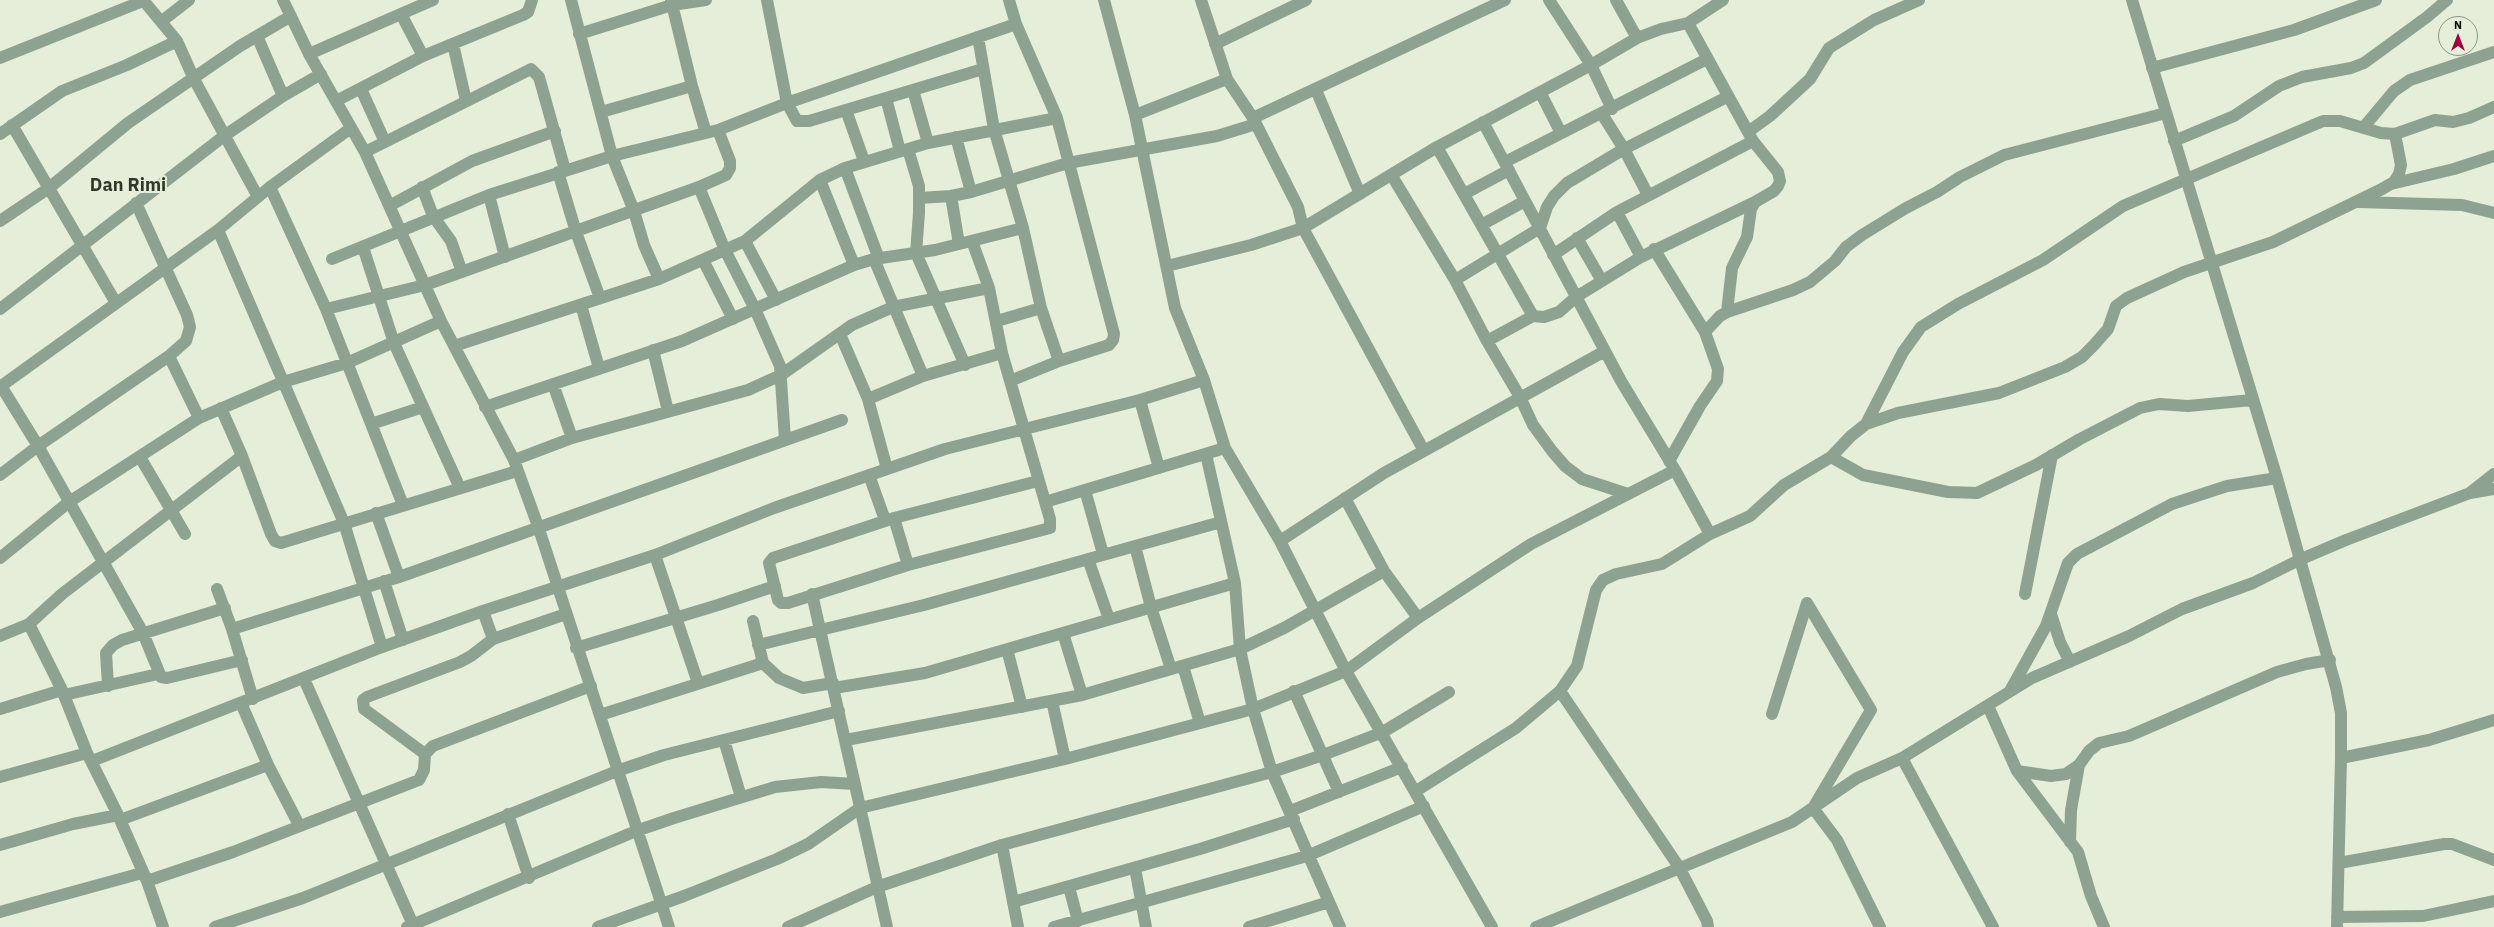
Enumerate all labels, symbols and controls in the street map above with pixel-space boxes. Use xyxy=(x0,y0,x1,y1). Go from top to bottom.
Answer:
north arrow xyxy=(2438,16,2478,56)
text: N xyxy=(2454,18,2462,32)
district label: Dan Rimi xyxy=(90,175,166,197)

